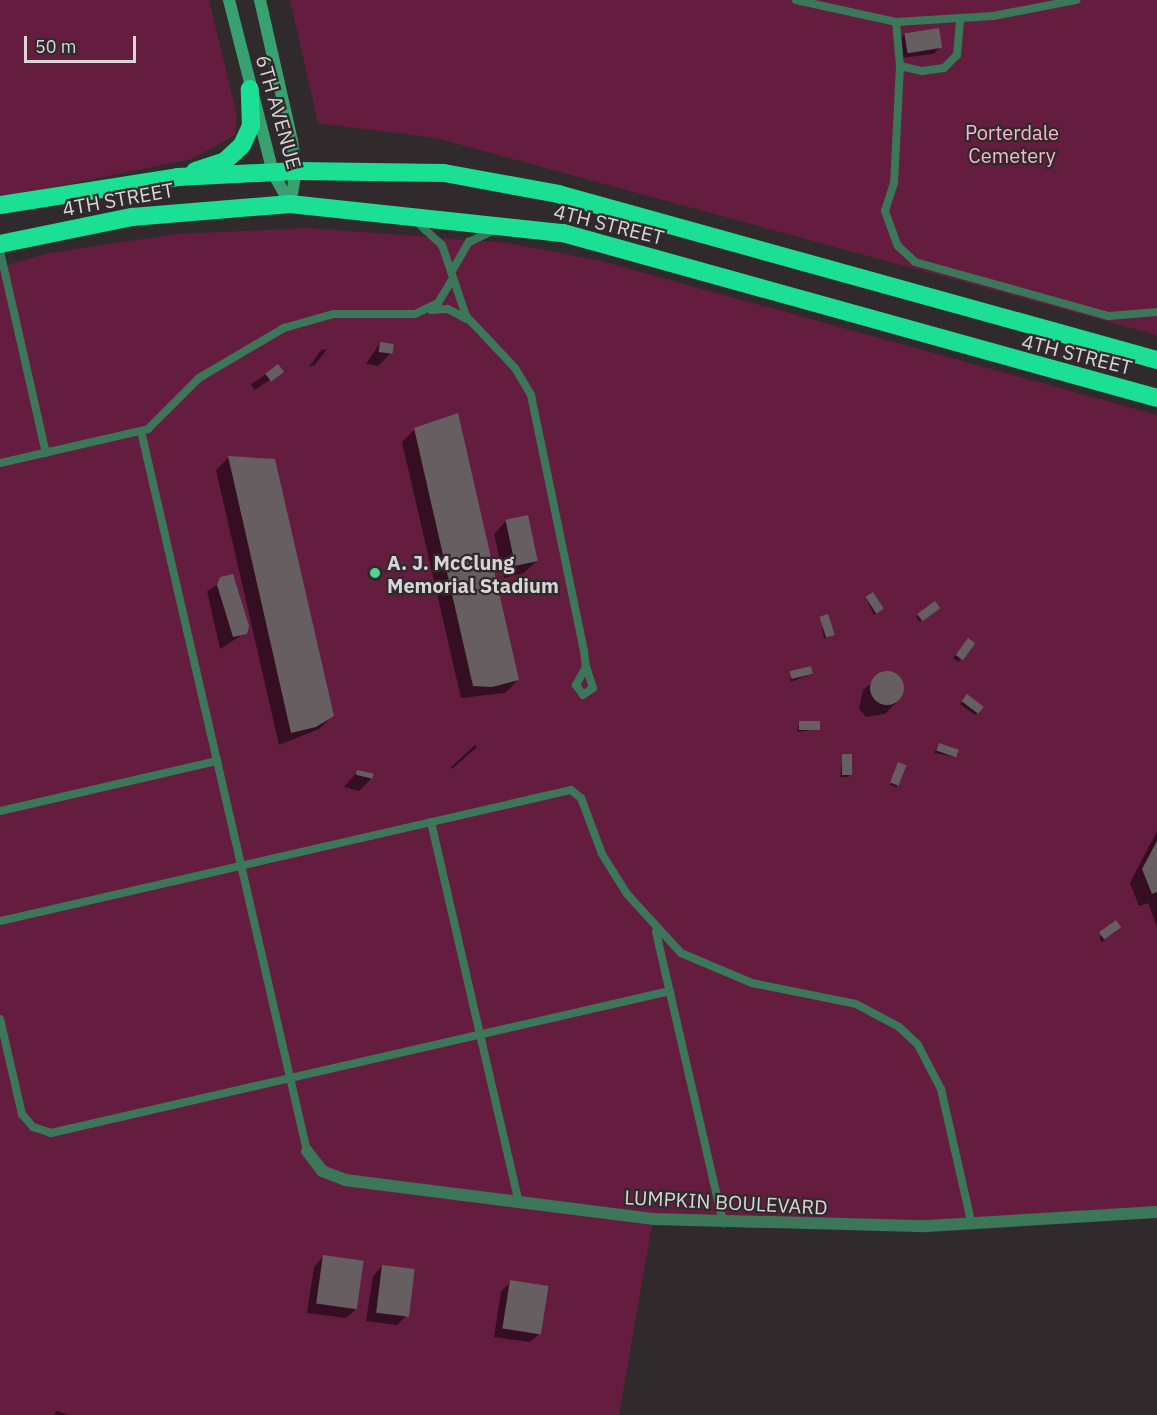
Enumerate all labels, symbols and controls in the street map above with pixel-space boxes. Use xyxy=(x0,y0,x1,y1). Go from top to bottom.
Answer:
scale bar xyxy=(27,24,140,62)
text: 50 m xyxy=(35,35,77,58)
street label: 6TH AVENUE xyxy=(251,52,307,172)
park label: Porterdale Cemetery xyxy=(965,121,1059,168)
street label: 4TH STREET xyxy=(60,177,176,221)
street label: 4TH STREET xyxy=(551,199,667,249)
street label: 4TH STREET xyxy=(1019,329,1135,379)
place label: A. J. McClung Memorial Stadium xyxy=(387,550,559,597)
marker: A. J. McClung Memorial Stadium xyxy=(368,566,382,580)
street label: LUMPKIN BOULEVARD xyxy=(624,1185,828,1219)

